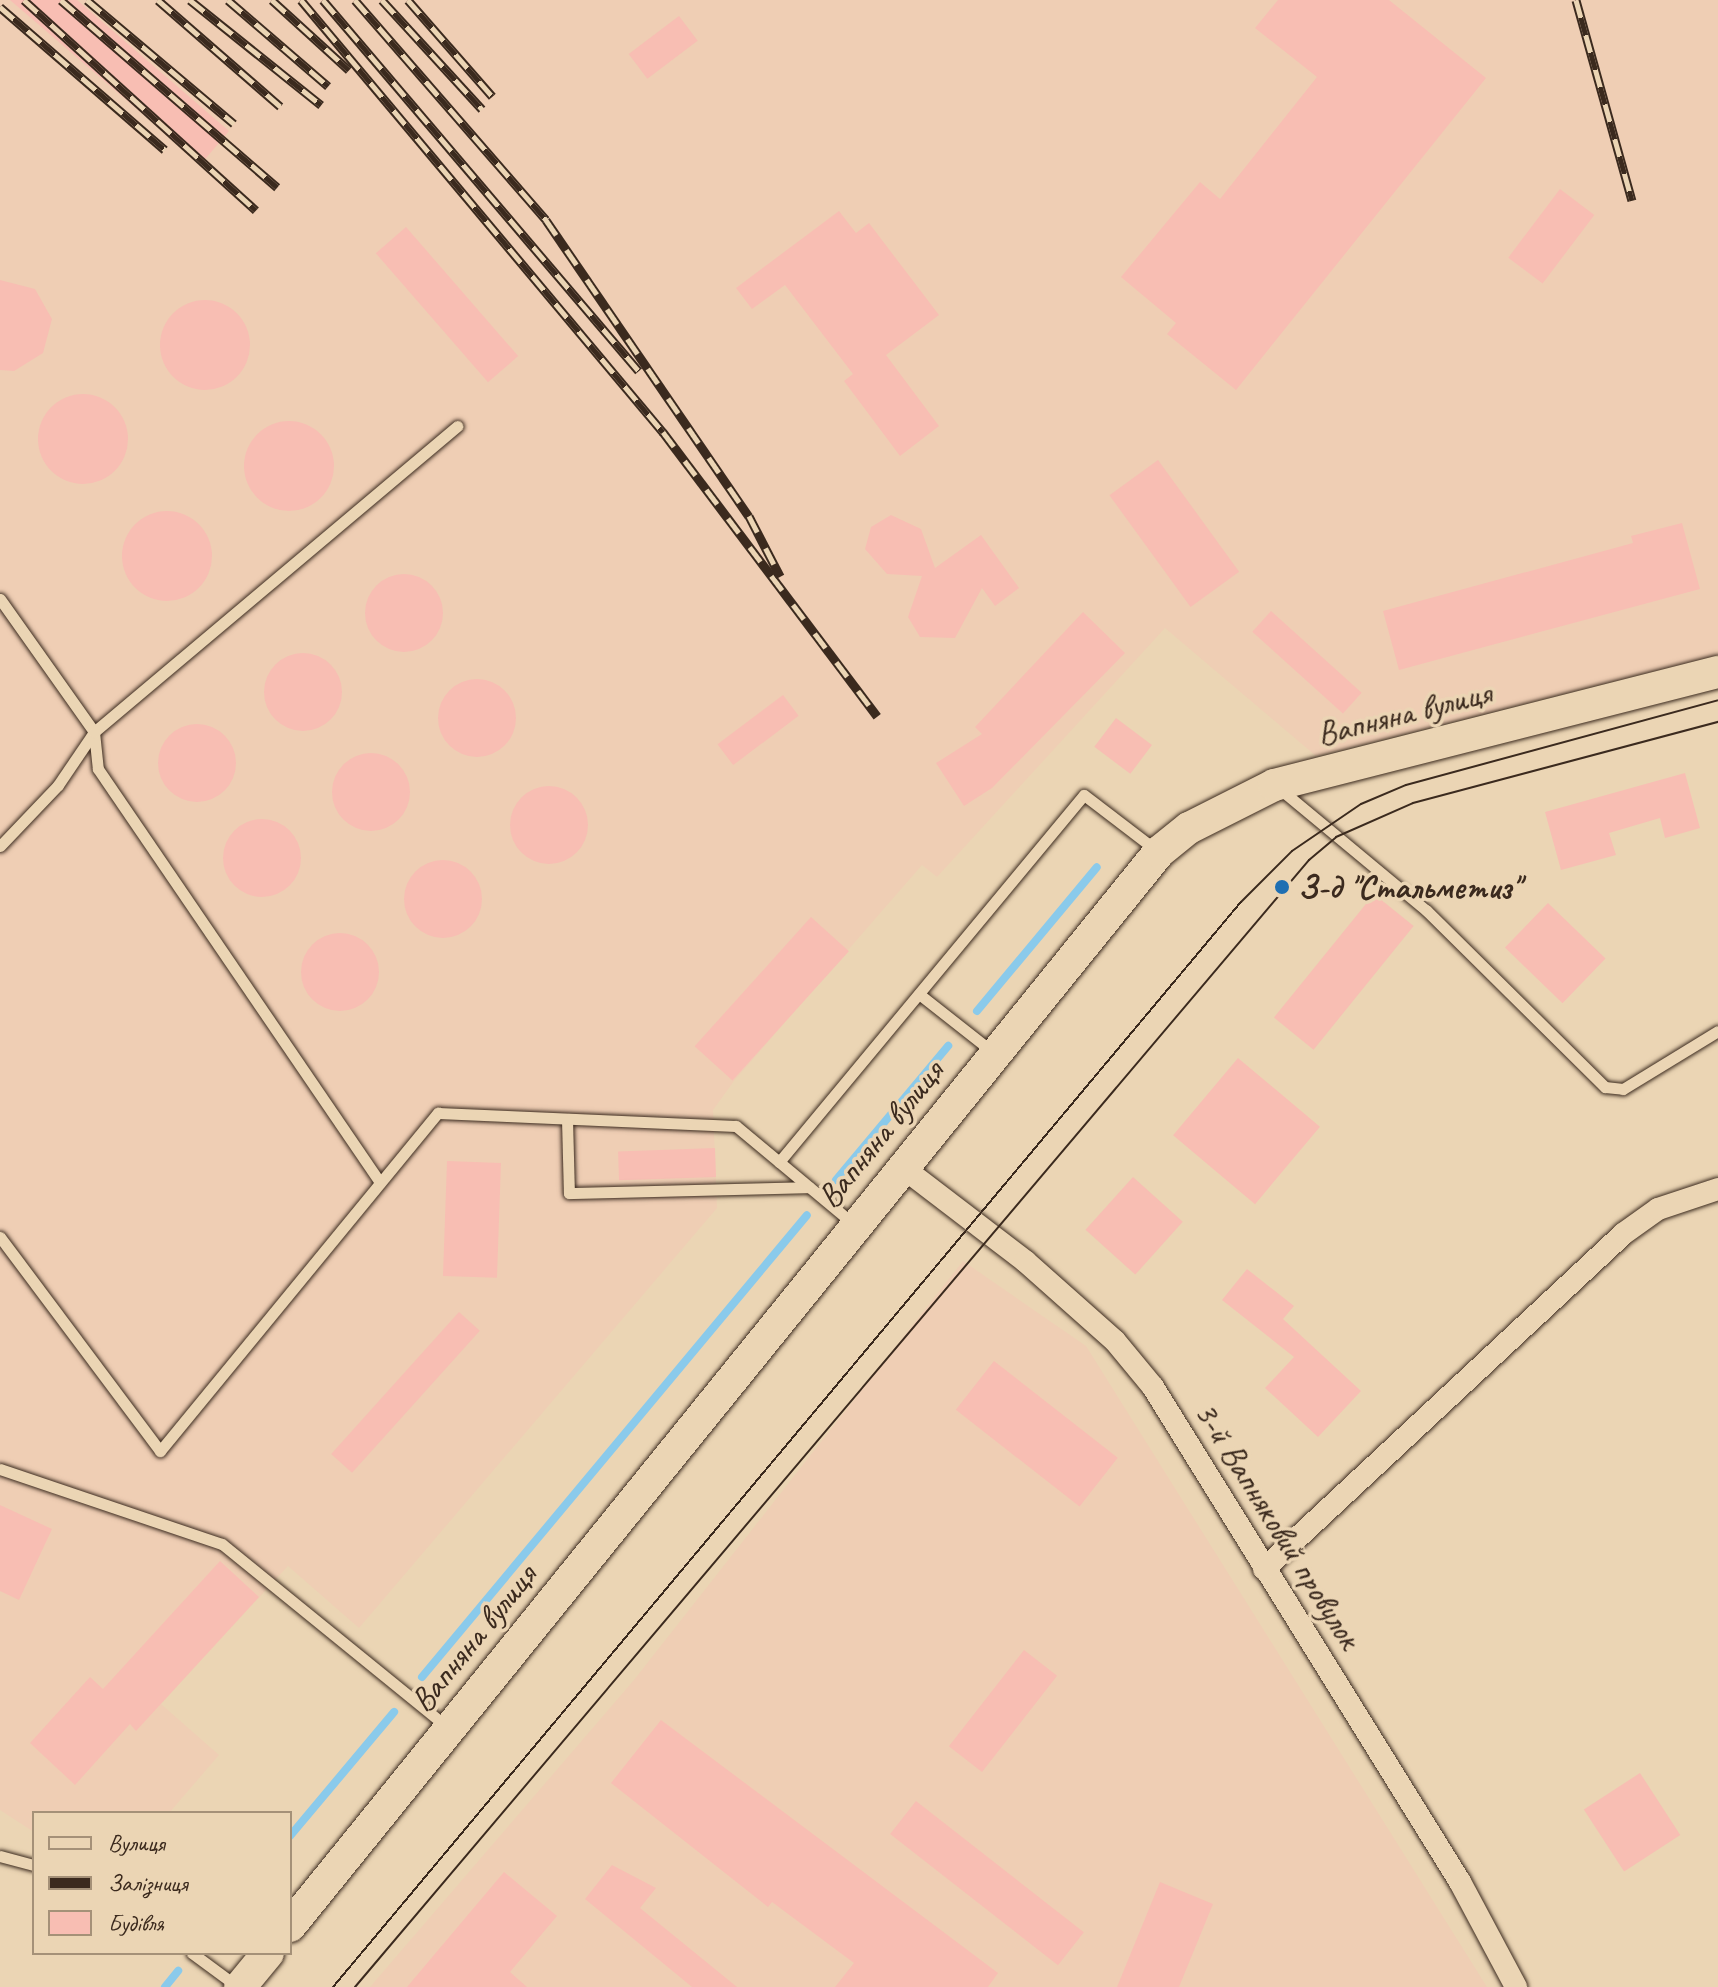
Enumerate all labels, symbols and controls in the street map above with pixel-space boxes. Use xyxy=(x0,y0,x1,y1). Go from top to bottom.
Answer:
street label: Вапняна вулиця xyxy=(1313,672,1495,754)
place label: З-д "Стальметиз" xyxy=(1298,867,1520,907)
marker: З-д "Стальметиз" xyxy=(1273,878,1291,896)
street label: Вапняна вулиця xyxy=(808,1052,952,1216)
street label: 3-й Вапняковий провулок xyxy=(1186,1394,1370,1656)
street label: Вапняна вулиця xyxy=(401,1556,545,1720)
legend xyxy=(32,1811,292,1955)
text: Вулиця xyxy=(108,1828,165,1858)
text: Залізниця xyxy=(108,1868,187,1898)
text: Будівля xyxy=(108,1908,164,1938)

